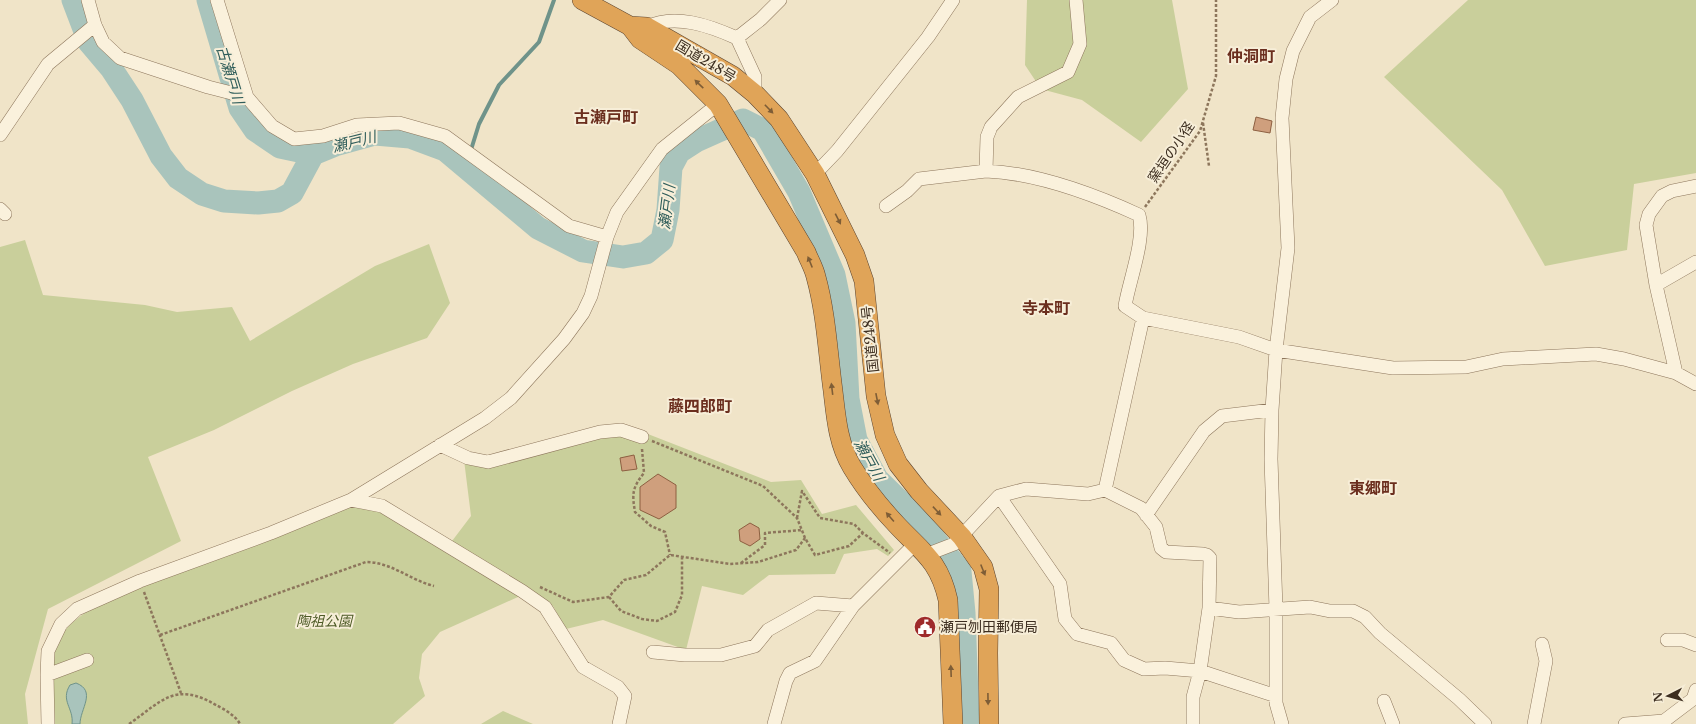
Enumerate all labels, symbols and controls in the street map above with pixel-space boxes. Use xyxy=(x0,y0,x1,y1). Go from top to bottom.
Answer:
street label: 国道248号 xyxy=(673,36,739,86)
water label: 古瀬戸川 xyxy=(213,43,249,108)
district label: 仲洞町 xyxy=(1227,46,1275,66)
one-way arrow xyxy=(694,79,704,89)
one-way arrow xyxy=(764,104,774,114)
district label: 古瀬戸町 xyxy=(574,107,638,127)
street label: 窯垣の小径 xyxy=(1144,118,1198,186)
water label: 瀬戸川 xyxy=(330,126,380,156)
water label: 瀬戸川 xyxy=(654,181,679,230)
one-way arrow xyxy=(835,213,841,224)
one-way arrow xyxy=(807,256,813,267)
district label: 寺本町 xyxy=(1022,298,1070,318)
street label: 国道248号 xyxy=(858,305,882,373)
one-way arrow xyxy=(829,383,835,395)
one-way arrow xyxy=(874,393,880,405)
district label: 藤四郎町 xyxy=(668,396,732,416)
water label: 瀬戸川 xyxy=(850,435,890,486)
district label: 東郷町 xyxy=(1349,478,1397,498)
one-way arrow xyxy=(932,506,942,516)
one-way arrow xyxy=(886,513,895,522)
one-way arrow xyxy=(980,564,986,576)
park label: 陶祖公園 xyxy=(296,612,354,630)
public building icon: 瀬戸刎田郵便局 xyxy=(912,614,938,640)
place label: 瀬戸刎田郵便局 xyxy=(940,618,1038,636)
one-way arrow xyxy=(948,664,954,677)
north arrow xyxy=(1648,676,1688,716)
text: N xyxy=(1650,691,1666,703)
one-way arrow xyxy=(985,693,991,706)

